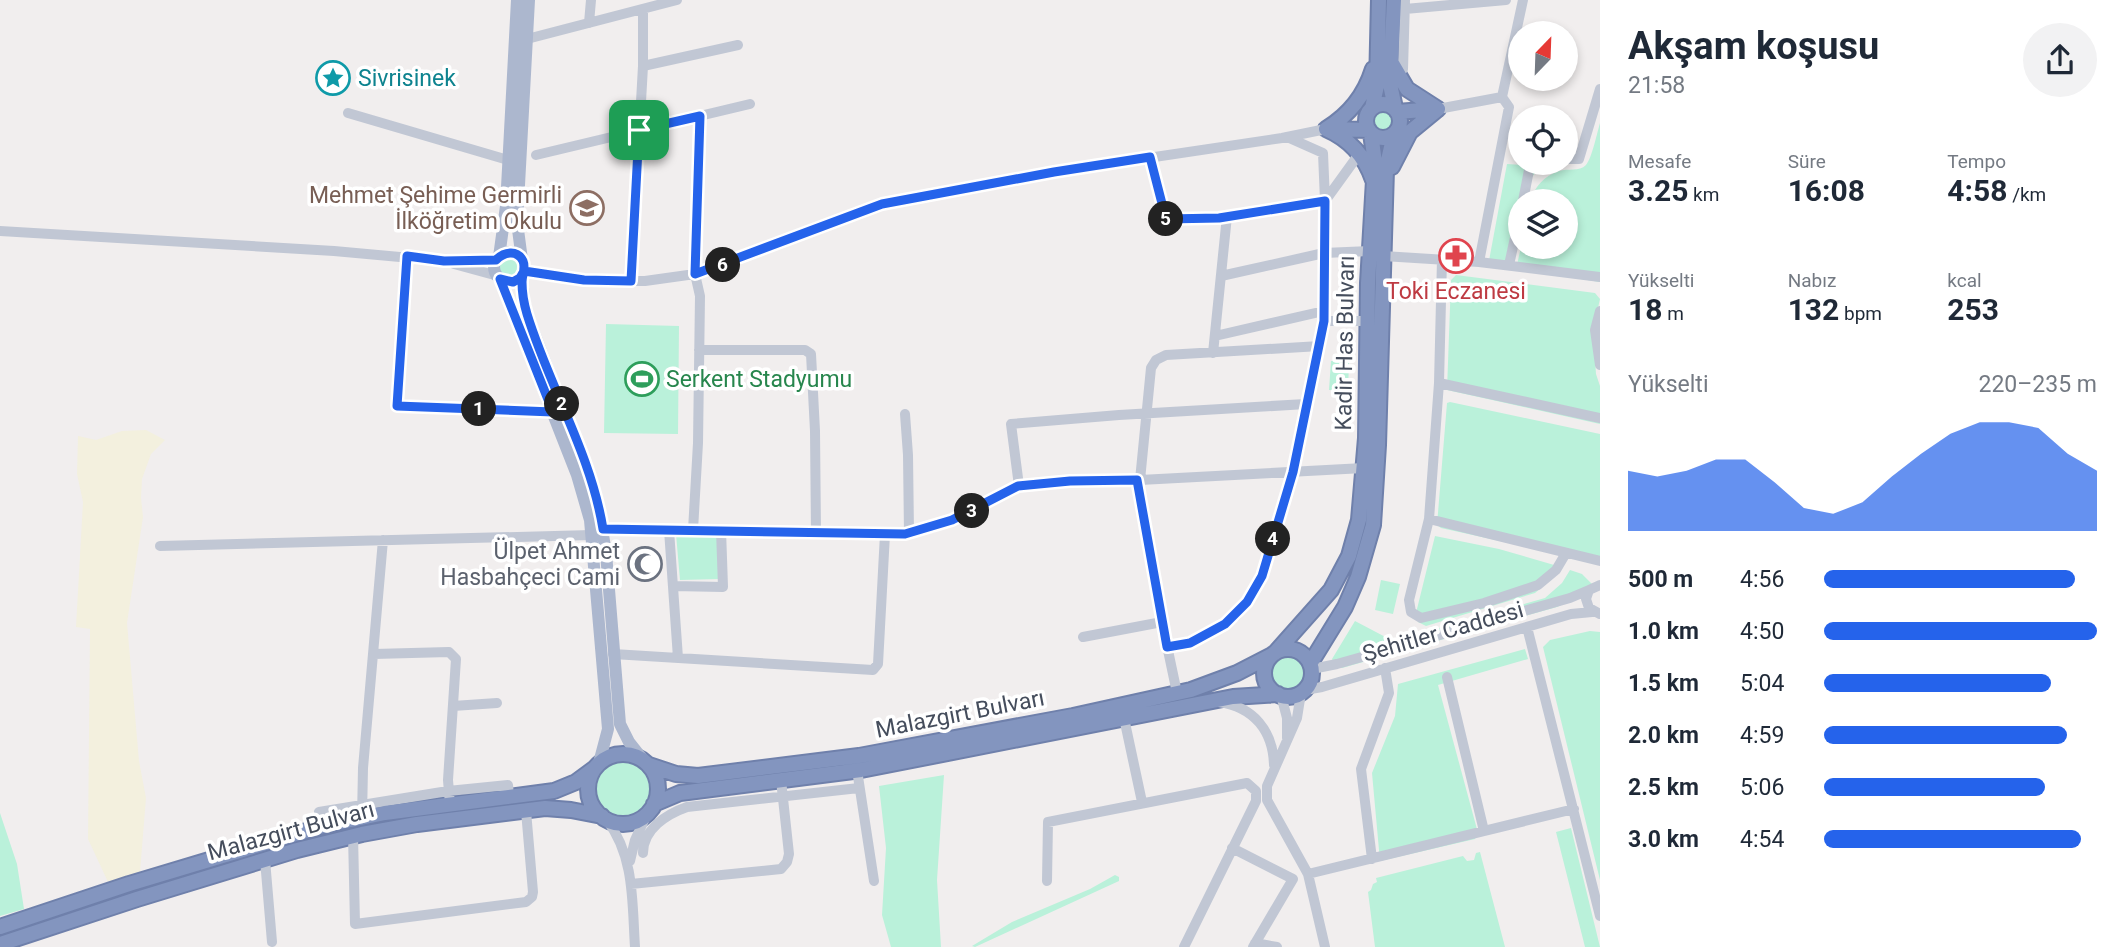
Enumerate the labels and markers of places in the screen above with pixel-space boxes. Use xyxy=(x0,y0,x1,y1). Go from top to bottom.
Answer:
place icon: Sivrisinek xyxy=(314,59,352,97)
place label: Sivrisinek xyxy=(358,65,456,92)
pin xyxy=(609,100,669,160)
place label: Mehmet Şehime Germirli İlköğretim Okulu xyxy=(309,182,562,235)
school or university icon: Mehmet Şehime Germirli İlköğretim Okulu xyxy=(568,189,606,227)
pin: 5 xyxy=(1148,202,1184,236)
pharmacy icon: Toki Eczanesi xyxy=(1437,237,1475,275)
pin: 6 xyxy=(706,247,740,282)
place label: Toki Eczanesi xyxy=(1386,278,1526,305)
sports icon: Serkent Stadyumu xyxy=(623,360,661,398)
place label: Serkent Stadyumu xyxy=(666,366,852,393)
pin: 2 xyxy=(544,386,580,422)
pin: 1 xyxy=(462,392,496,426)
pin: 3 xyxy=(954,494,990,528)
pin: 4 xyxy=(1256,522,1290,556)
place label: Ülpet Ahmet Hasbahçeci Cami xyxy=(440,537,620,591)
mosque icon: Ülpet Ahmet Hasbahçeci Cami xyxy=(626,545,664,583)

